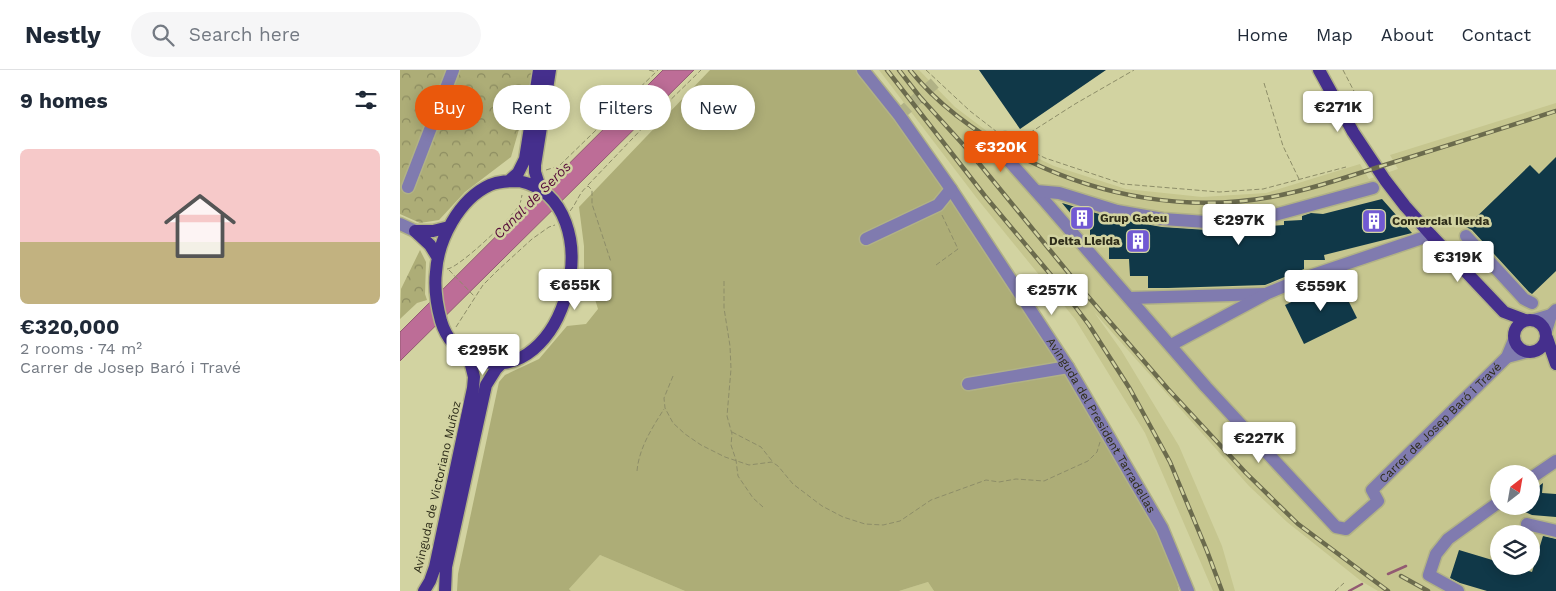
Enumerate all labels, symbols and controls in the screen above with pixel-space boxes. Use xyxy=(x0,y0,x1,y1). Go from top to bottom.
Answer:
search box xyxy=(131,12,481,57)
text: Nestly xyxy=(25,21,101,49)
icon: search xyxy=(149,21,177,49)
text: Search here xyxy=(189,23,300,46)
text: Home xyxy=(1237,24,1288,45)
text: Map xyxy=(1316,24,1353,45)
text: About xyxy=(1381,24,1433,45)
text: Contact xyxy=(1461,24,1531,45)
chip: Buy xyxy=(415,85,483,130)
chip: Rent xyxy=(493,85,570,130)
chip: Filters xyxy=(580,85,671,130)
chip: New xyxy=(681,85,755,130)
icon: filters xyxy=(352,86,380,114)
text: 9 homes xyxy=(20,88,108,113)
pin: €271K xyxy=(1303,90,1373,133)
text: €271K xyxy=(1314,97,1362,116)
pin: €320K xyxy=(966,131,1036,173)
text: €320K xyxy=(975,137,1027,156)
water label: Canal de Seròs xyxy=(490,158,574,242)
icon: home xyxy=(155,181,245,271)
pin: €297K xyxy=(1204,204,1274,246)
building icon: Grup Gateu xyxy=(1069,205,1095,231)
building icon: Comercial Ilerda xyxy=(1361,208,1387,234)
text: €297K xyxy=(1213,210,1265,229)
place label: Grup Gateu xyxy=(1100,211,1167,225)
place label: Comercial Ilerda xyxy=(1392,214,1489,228)
building icon: Delta Lleida xyxy=(1125,228,1151,254)
place label: Delta Lleida xyxy=(1049,234,1120,248)
pin: €319K xyxy=(1423,240,1493,283)
text: €319K xyxy=(1434,247,1482,266)
pin: €655K xyxy=(540,268,610,311)
pin: €559K xyxy=(1286,270,1356,312)
pin: €257K xyxy=(1017,274,1087,316)
text: €655K xyxy=(550,275,600,294)
text: €559K xyxy=(1296,276,1346,295)
text: €257K xyxy=(1027,280,1077,299)
text: €320,000 xyxy=(20,314,120,339)
pin: €295K xyxy=(448,334,518,376)
street label: Avinguda del President Tarradellas xyxy=(1044,335,1159,515)
text: 2 rooms · 74 m² xyxy=(20,339,142,358)
text: €295K xyxy=(458,340,508,359)
text: Carrer de Josep Baró i Travé xyxy=(20,358,241,377)
street label: Carrer de Josep Baró i Travé xyxy=(1376,359,1504,486)
street label: Avinguda de Victoriano Muñoz xyxy=(410,399,464,575)
pin: €227K xyxy=(1224,422,1294,464)
text: €227K xyxy=(1234,428,1284,447)
north arrow xyxy=(1490,465,1540,515)
map controls xyxy=(1490,465,1540,575)
button: layers xyxy=(1490,525,1540,575)

